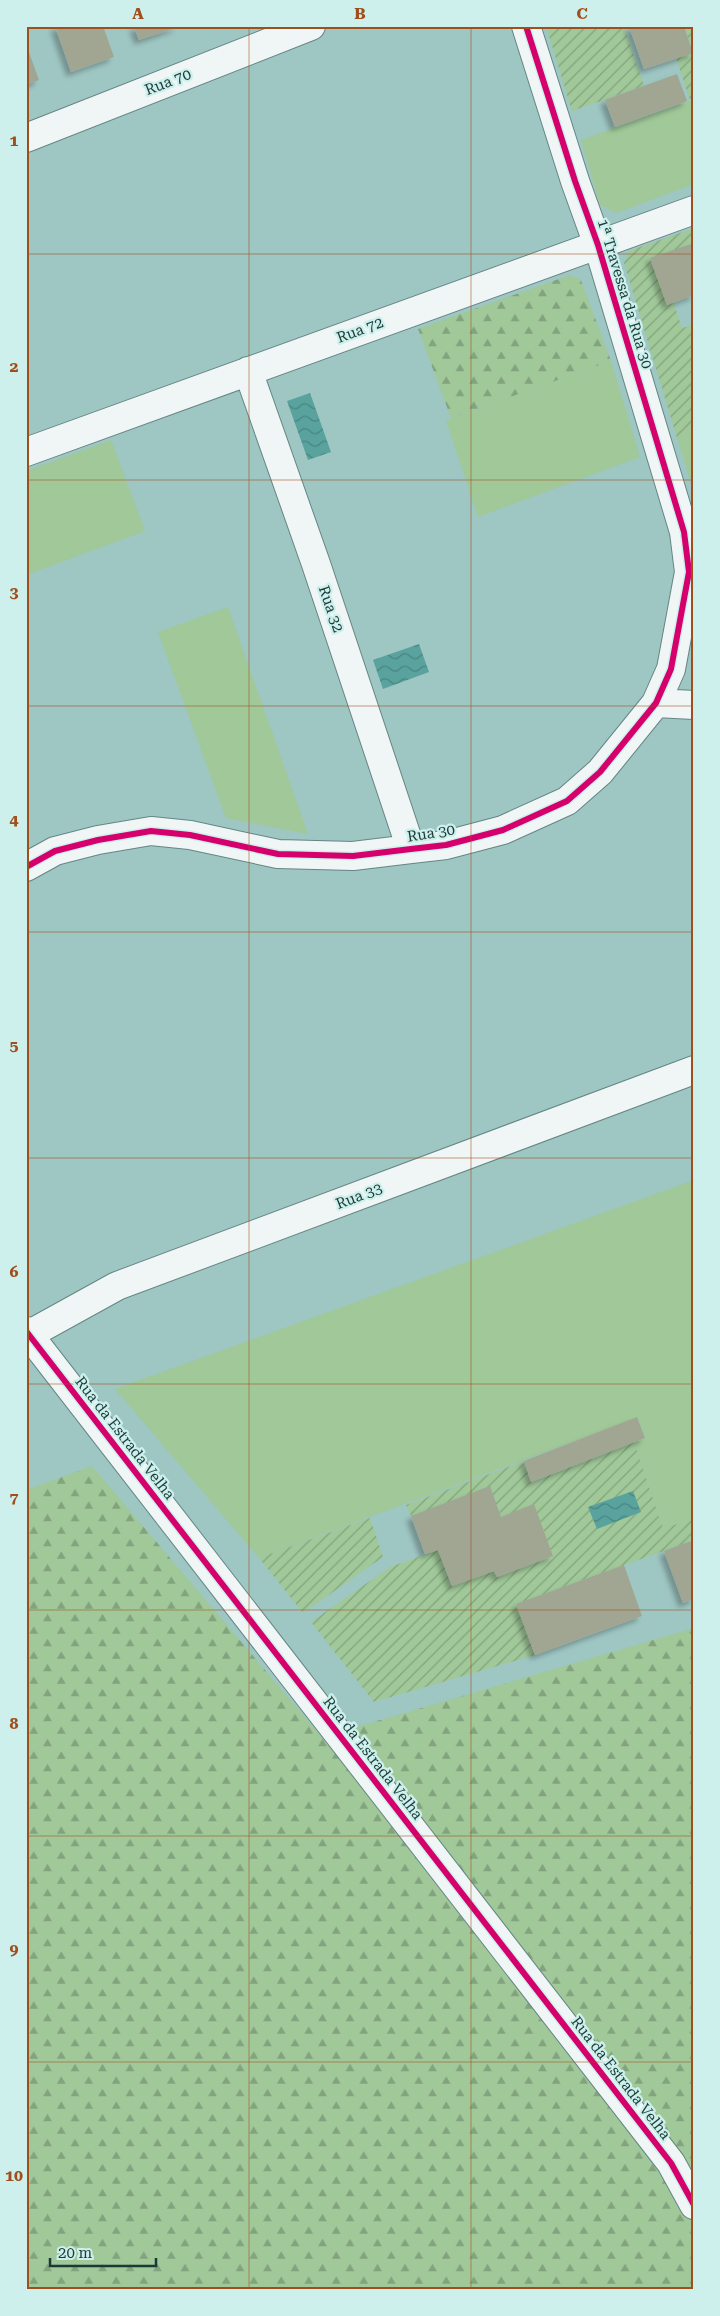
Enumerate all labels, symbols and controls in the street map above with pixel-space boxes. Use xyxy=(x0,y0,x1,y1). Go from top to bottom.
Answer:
text: A xyxy=(132,4,144,23)
text: B xyxy=(354,4,366,23)
text: C xyxy=(576,4,588,23)
street label: Rua 70 xyxy=(142,65,194,99)
text: 1 xyxy=(10,131,19,150)
street label: 1ª Travessa da Rua 30 xyxy=(594,217,656,371)
street label: Rua 72 xyxy=(334,313,386,347)
text: 2 xyxy=(10,357,19,376)
text: 3 xyxy=(10,583,19,602)
street label: Rua 32 xyxy=(315,583,347,635)
text: 4 xyxy=(10,810,19,829)
street label: Rua 30 xyxy=(406,820,456,846)
text: 5 xyxy=(10,1036,19,1055)
street label: Rua 33 xyxy=(333,1179,385,1213)
text: 6 xyxy=(10,1262,19,1281)
street label: Rua da Estrada Velha xyxy=(71,1373,179,1503)
text: 7 xyxy=(10,1488,19,1507)
street label: Rua da Estrada Velha xyxy=(319,1693,427,1823)
text: 8 xyxy=(10,1714,19,1733)
text: 9 xyxy=(10,1940,19,1959)
street label: Rua da Estrada Velha xyxy=(567,2013,675,2143)
text: 10 xyxy=(5,2166,23,2185)
scale bar xyxy=(50,2236,156,2268)
text: 20 m xyxy=(58,2244,93,2262)

